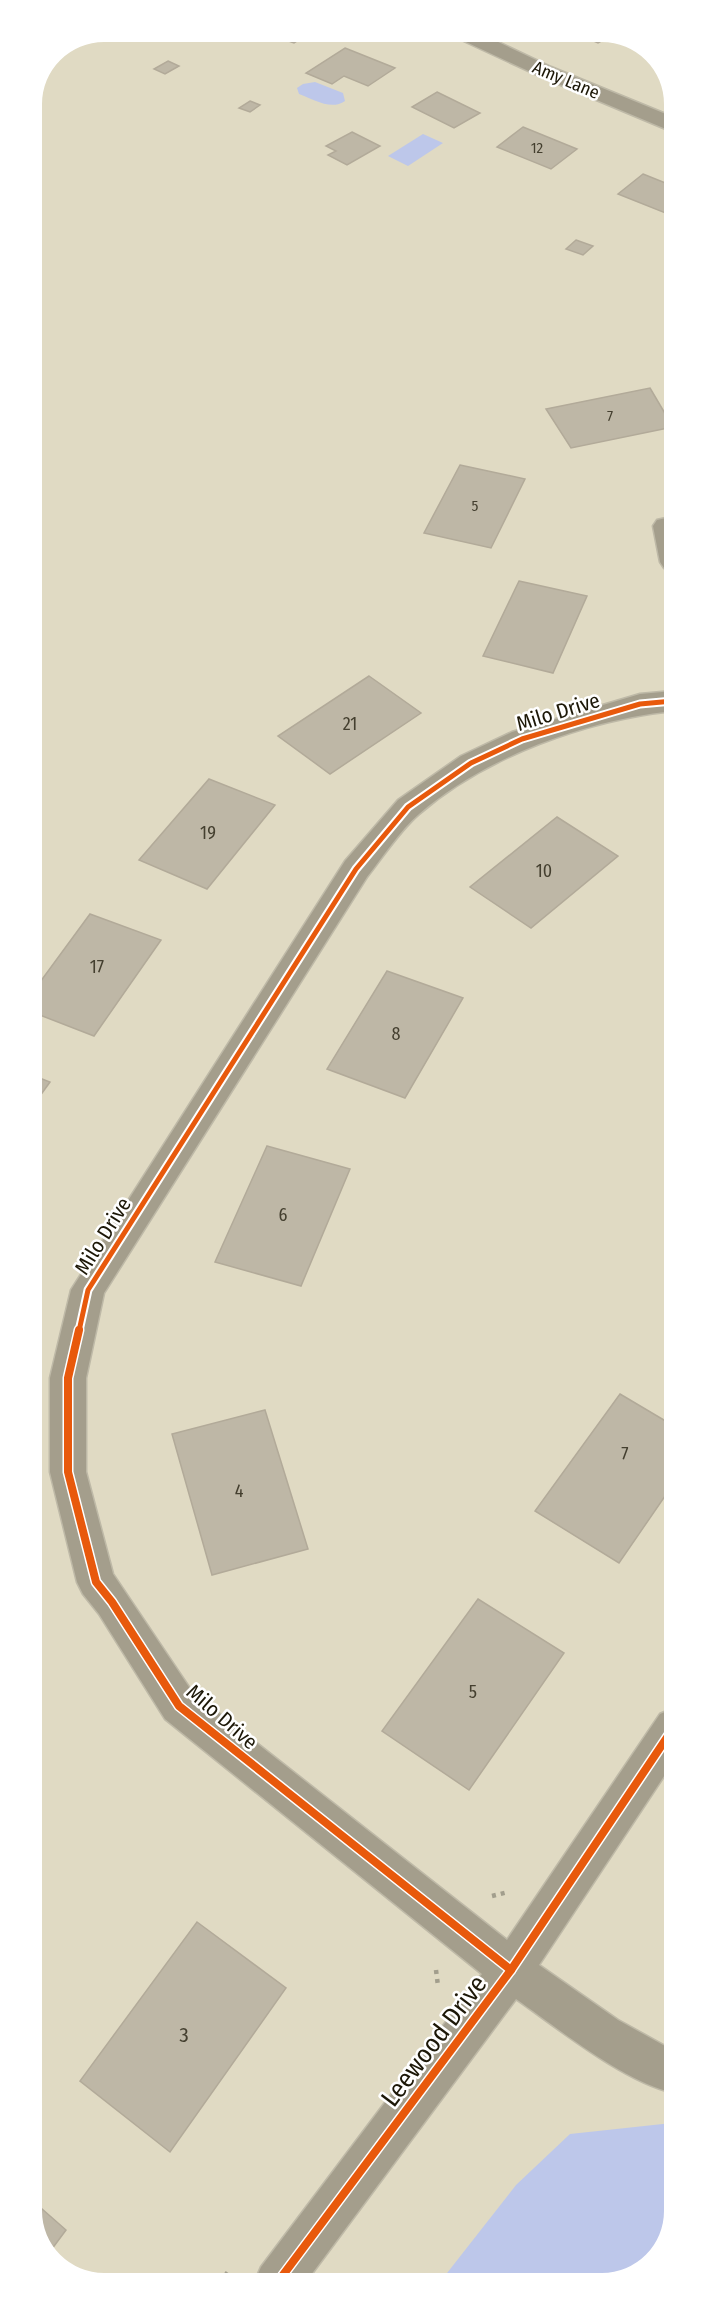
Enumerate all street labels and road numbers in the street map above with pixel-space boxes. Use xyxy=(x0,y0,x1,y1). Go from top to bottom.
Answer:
street label: Amy Lane xyxy=(529,56,603,104)
street label: Milo Drive xyxy=(513,687,603,737)
street label: Milo Drive xyxy=(69,1193,137,1279)
street label: Milo Drive xyxy=(181,1679,263,1755)
street label: Leewood Drive xyxy=(375,1969,493,2113)

